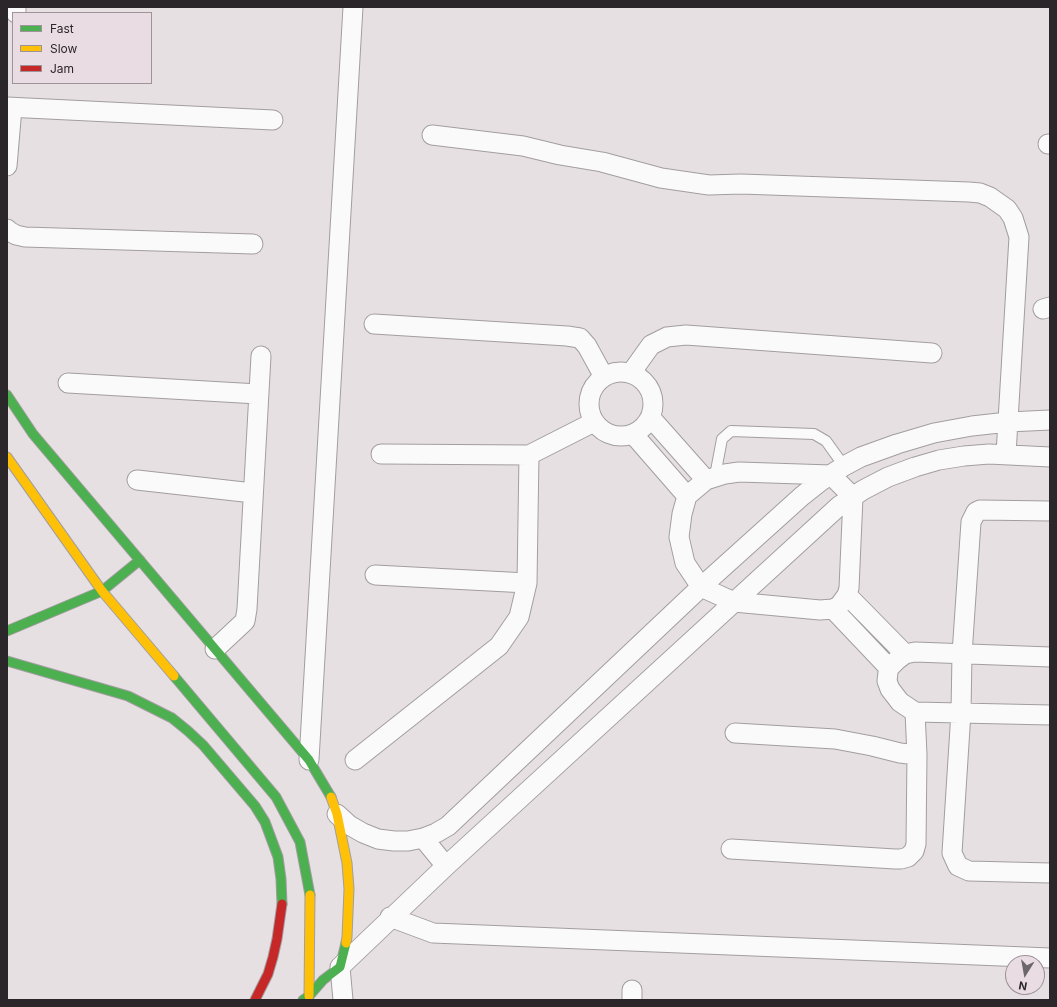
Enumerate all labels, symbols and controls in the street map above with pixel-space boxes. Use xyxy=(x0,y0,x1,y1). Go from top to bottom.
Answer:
legend xyxy=(12,12,152,84)
text: Fast xyxy=(50,21,74,36)
text: Slow xyxy=(50,41,77,56)
text: Jam xyxy=(50,61,74,76)
north arrow xyxy=(1005,955,1045,995)
text: N xyxy=(1017,978,1028,993)

